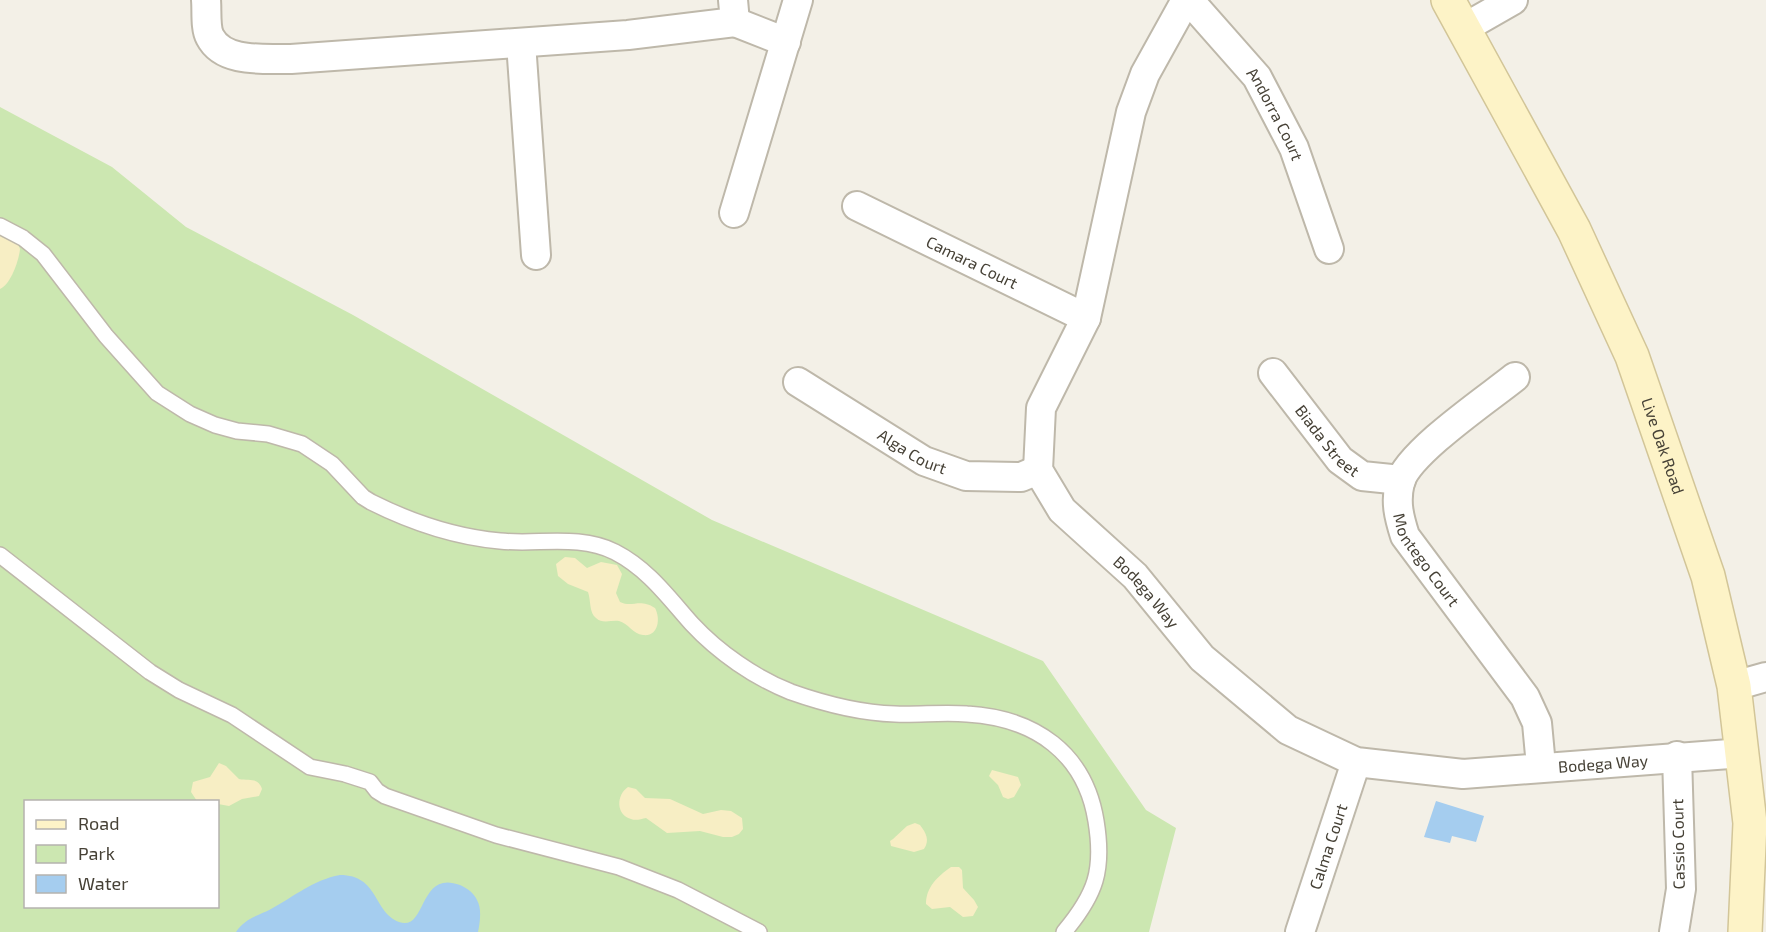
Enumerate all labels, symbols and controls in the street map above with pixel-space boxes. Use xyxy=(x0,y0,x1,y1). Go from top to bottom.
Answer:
street label: Andorra Court xyxy=(1244,63,1308,163)
street label: Camara Court xyxy=(923,231,1021,292)
street label: Live Oak Road xyxy=(1638,395,1689,496)
street label: Biada Street xyxy=(1292,401,1363,480)
street label: Alga Court xyxy=(875,425,949,477)
street label: Montego Court xyxy=(1390,511,1464,610)
street label: Bodega Way xyxy=(1110,551,1184,632)
street label: Bodega Way xyxy=(1557,750,1649,776)
street label: Cassio Court xyxy=(1667,799,1688,889)
legend xyxy=(24,800,219,908)
street label: Calma Court xyxy=(1305,801,1351,892)
text: Road xyxy=(78,812,119,834)
text: Park xyxy=(78,842,115,864)
text: Water xyxy=(78,872,128,894)

